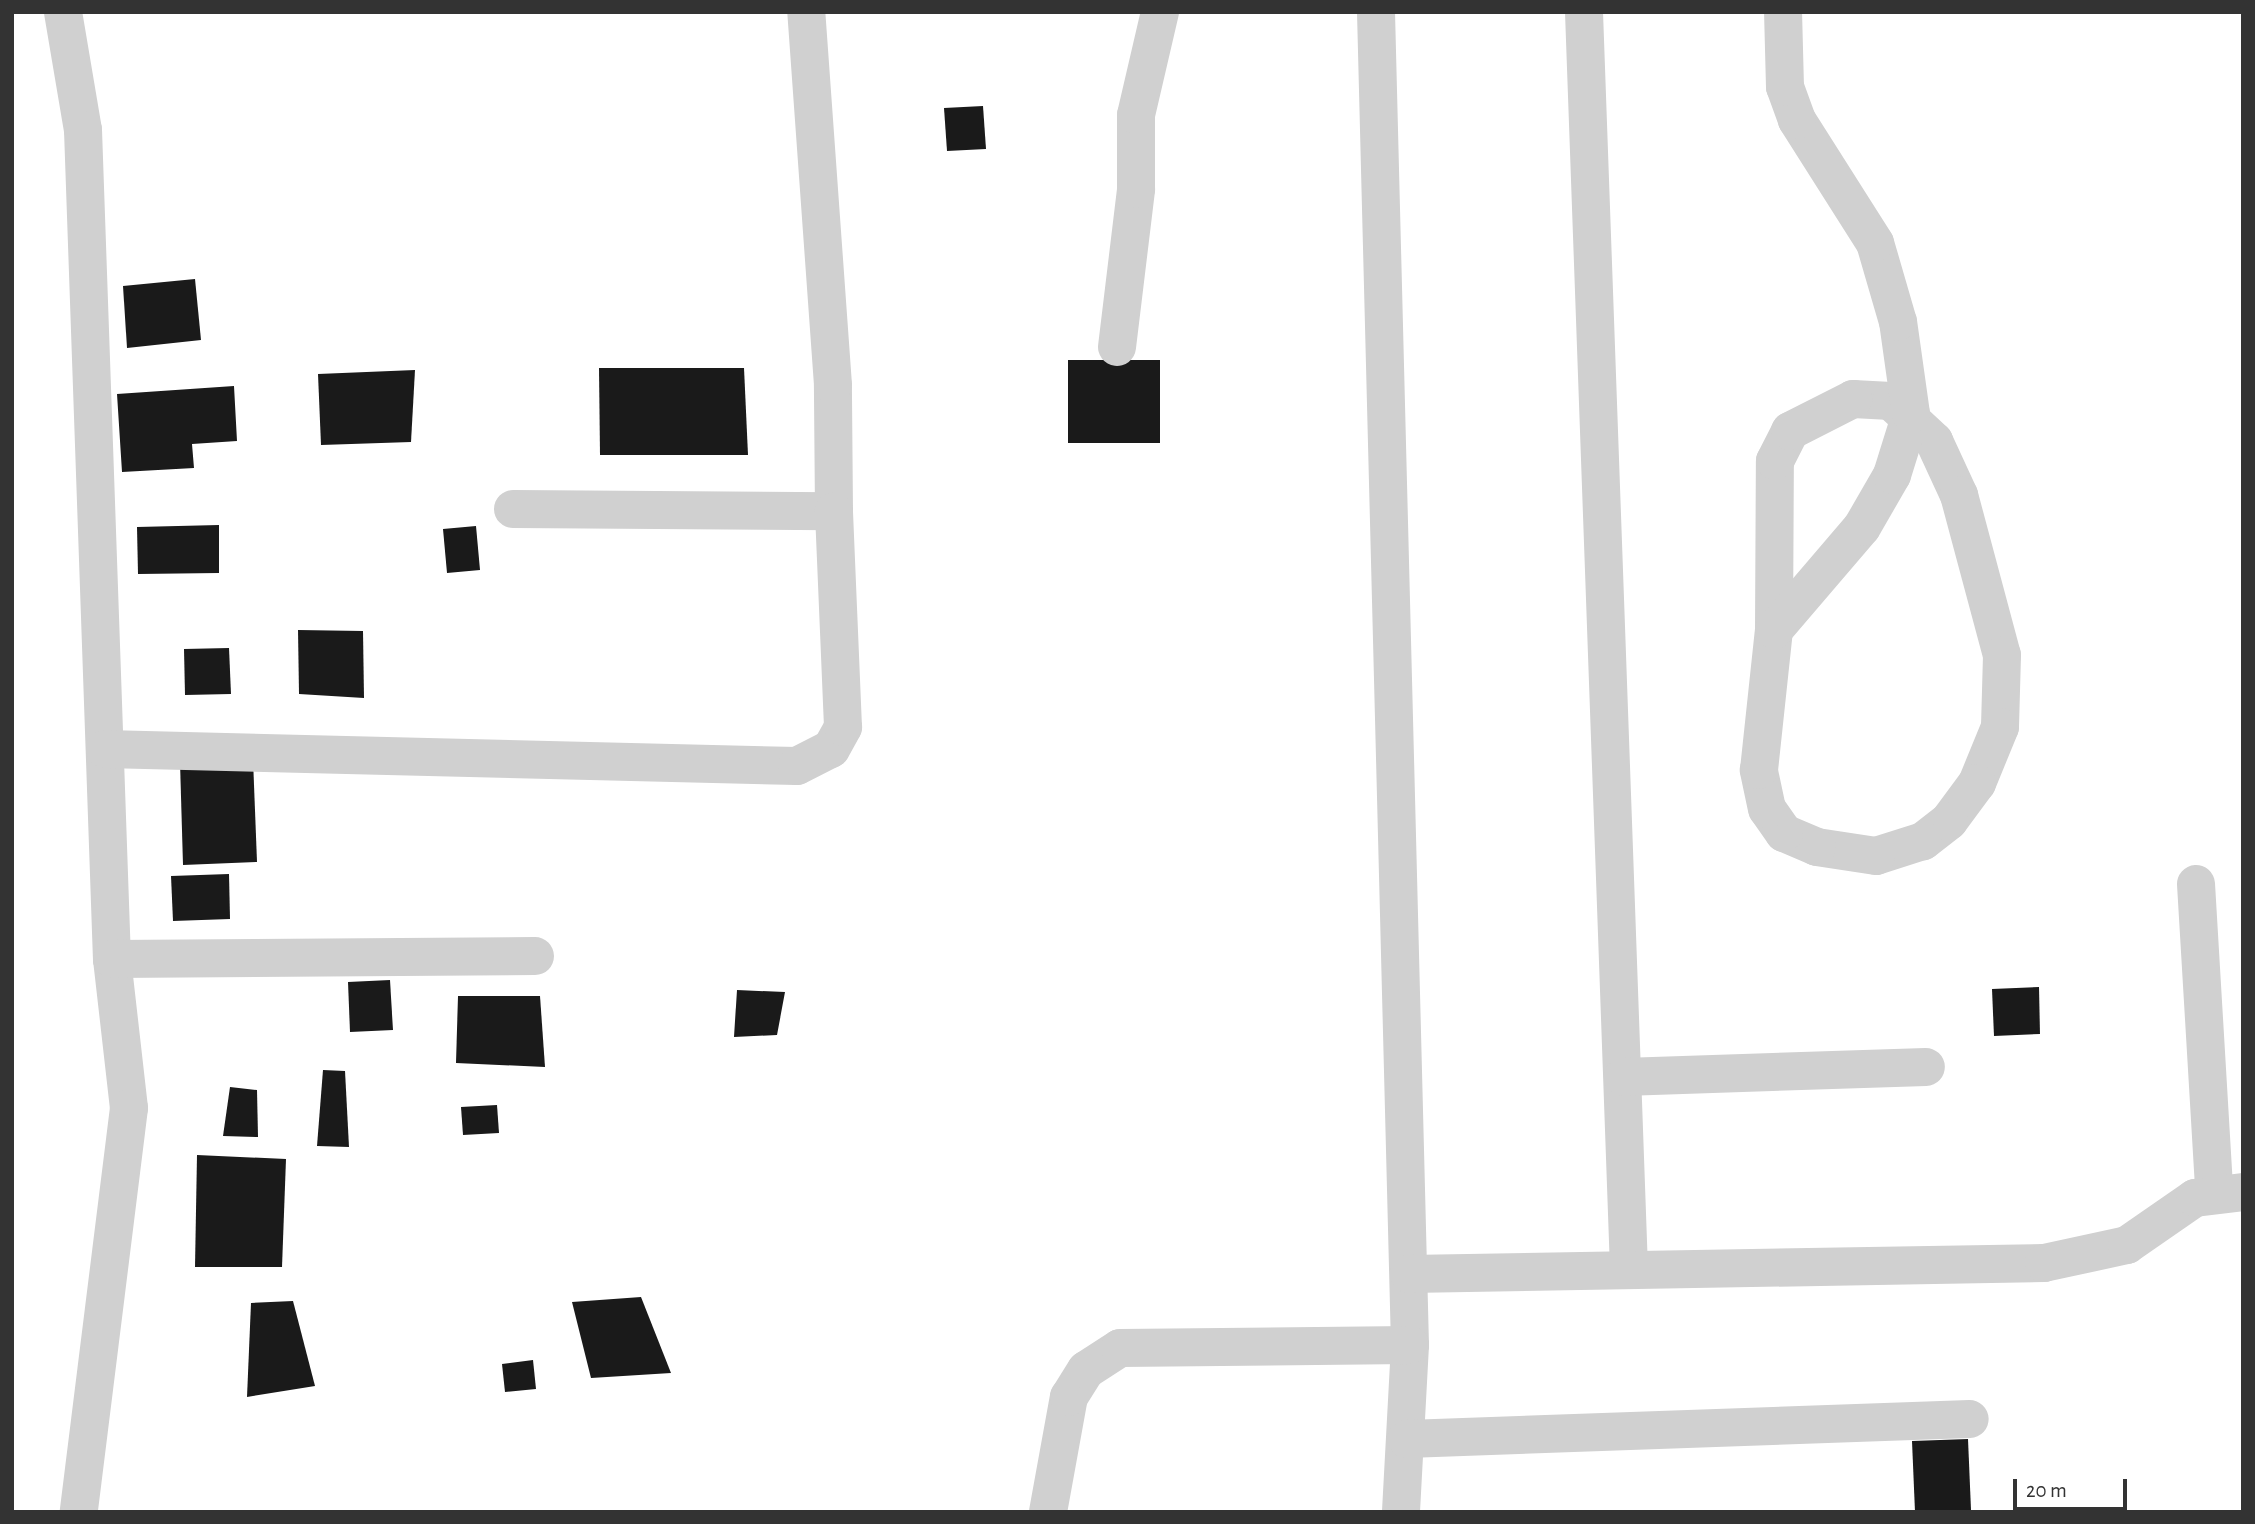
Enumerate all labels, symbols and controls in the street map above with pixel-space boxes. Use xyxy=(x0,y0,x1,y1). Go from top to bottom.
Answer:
scale bar xyxy=(2017,1464,2131,1508)
text: 20 m xyxy=(2026,1480,2067,1501)

